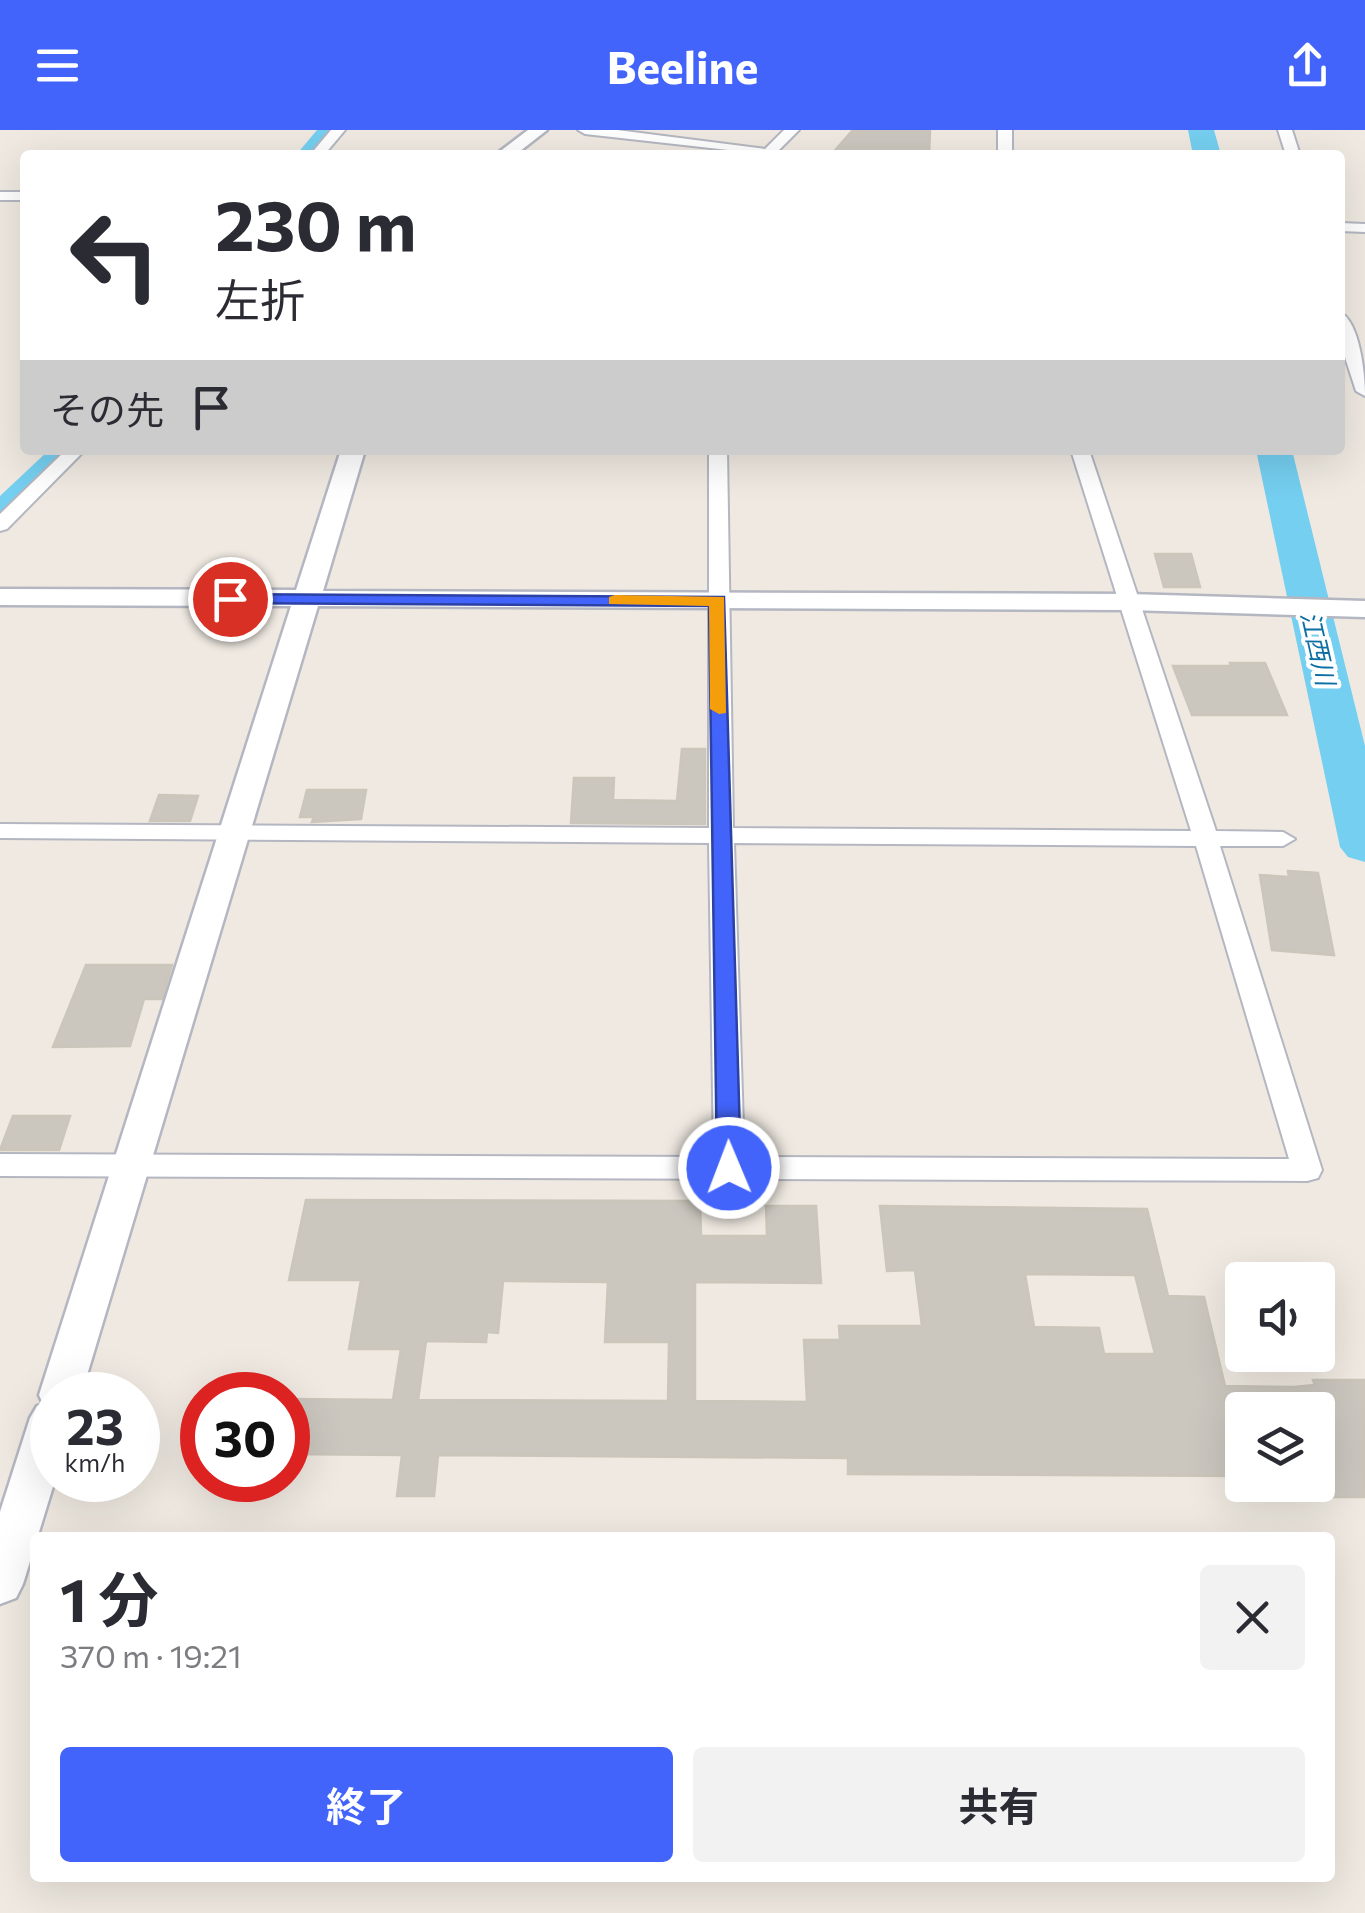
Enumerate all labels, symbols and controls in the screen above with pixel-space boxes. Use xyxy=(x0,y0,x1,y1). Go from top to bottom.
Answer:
icon: menu xyxy=(30,38,85,93)
text: Beeline xyxy=(607,38,758,93)
icon: share xyxy=(1280,38,1335,93)
text: 230 m xyxy=(215,180,417,265)
icon: left xyxy=(50,190,180,320)
text: 左折 xyxy=(215,271,305,326)
icon: arrive xyxy=(184,380,239,435)
text: その先 xyxy=(50,385,164,432)
pin xyxy=(188,557,273,642)
icon: arrive xyxy=(203,572,258,627)
water label: 江西川 xyxy=(1296,608,1343,691)
position arrow xyxy=(677,1116,781,1220)
map controls xyxy=(1225,1262,1335,1502)
button: sound xyxy=(1225,1262,1335,1372)
speed limit sign: 30 xyxy=(180,1372,310,1502)
button: layers xyxy=(1225,1392,1335,1502)
text: 23 xyxy=(66,1394,124,1455)
text: km/h xyxy=(65,1447,125,1477)
text: 1 分 xyxy=(60,1561,159,1634)
button: close xyxy=(1200,1565,1305,1670)
text: 370 m · 19:21 xyxy=(60,1635,242,1675)
button: 終了 xyxy=(60,1747,673,1862)
button: 共有 xyxy=(693,1747,1305,1862)

